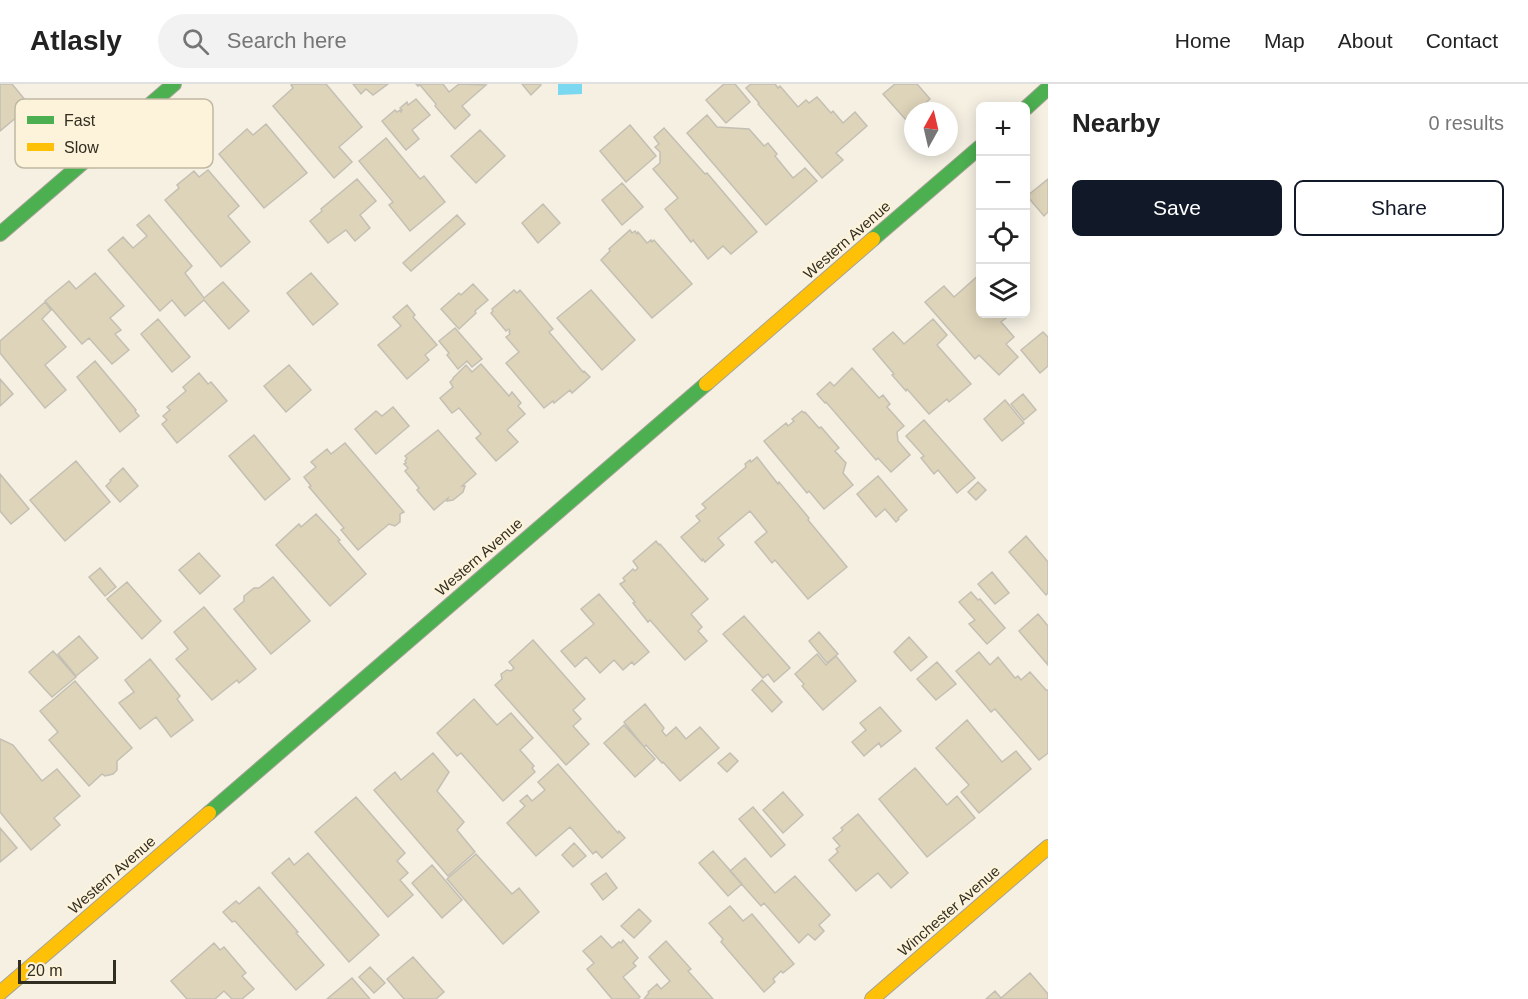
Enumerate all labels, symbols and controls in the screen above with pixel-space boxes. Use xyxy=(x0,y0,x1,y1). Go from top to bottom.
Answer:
search box xyxy=(158,14,578,68)
text: Atlasly xyxy=(30,25,122,56)
icon: search xyxy=(179,25,212,58)
text: Search here xyxy=(227,28,347,53)
text: Home xyxy=(1175,29,1231,52)
text: Map xyxy=(1264,29,1305,52)
text: About xyxy=(1338,29,1393,52)
text: Contact xyxy=(1426,29,1498,52)
legend xyxy=(15,99,213,168)
north arrow xyxy=(904,102,958,156)
map controls xyxy=(976,102,1030,318)
button: + xyxy=(976,102,1030,156)
text: Nearby xyxy=(1072,108,1160,138)
text: Fast xyxy=(64,112,96,129)
text: 0 results xyxy=(1428,112,1504,134)
text: Slow xyxy=(64,139,99,156)
button: − xyxy=(976,156,1030,210)
button: Save xyxy=(1072,180,1282,236)
button: Share xyxy=(1294,180,1504,236)
street label: Western Avenue xyxy=(800,197,894,282)
button: locate xyxy=(976,210,1030,264)
button: layers xyxy=(976,264,1030,318)
street label: Western Avenue xyxy=(432,514,526,599)
street label: Western Avenue xyxy=(65,832,159,917)
street label: Winchester Avenue xyxy=(894,862,1003,959)
scale bar xyxy=(18,957,116,984)
text: 20 m xyxy=(27,962,63,979)

